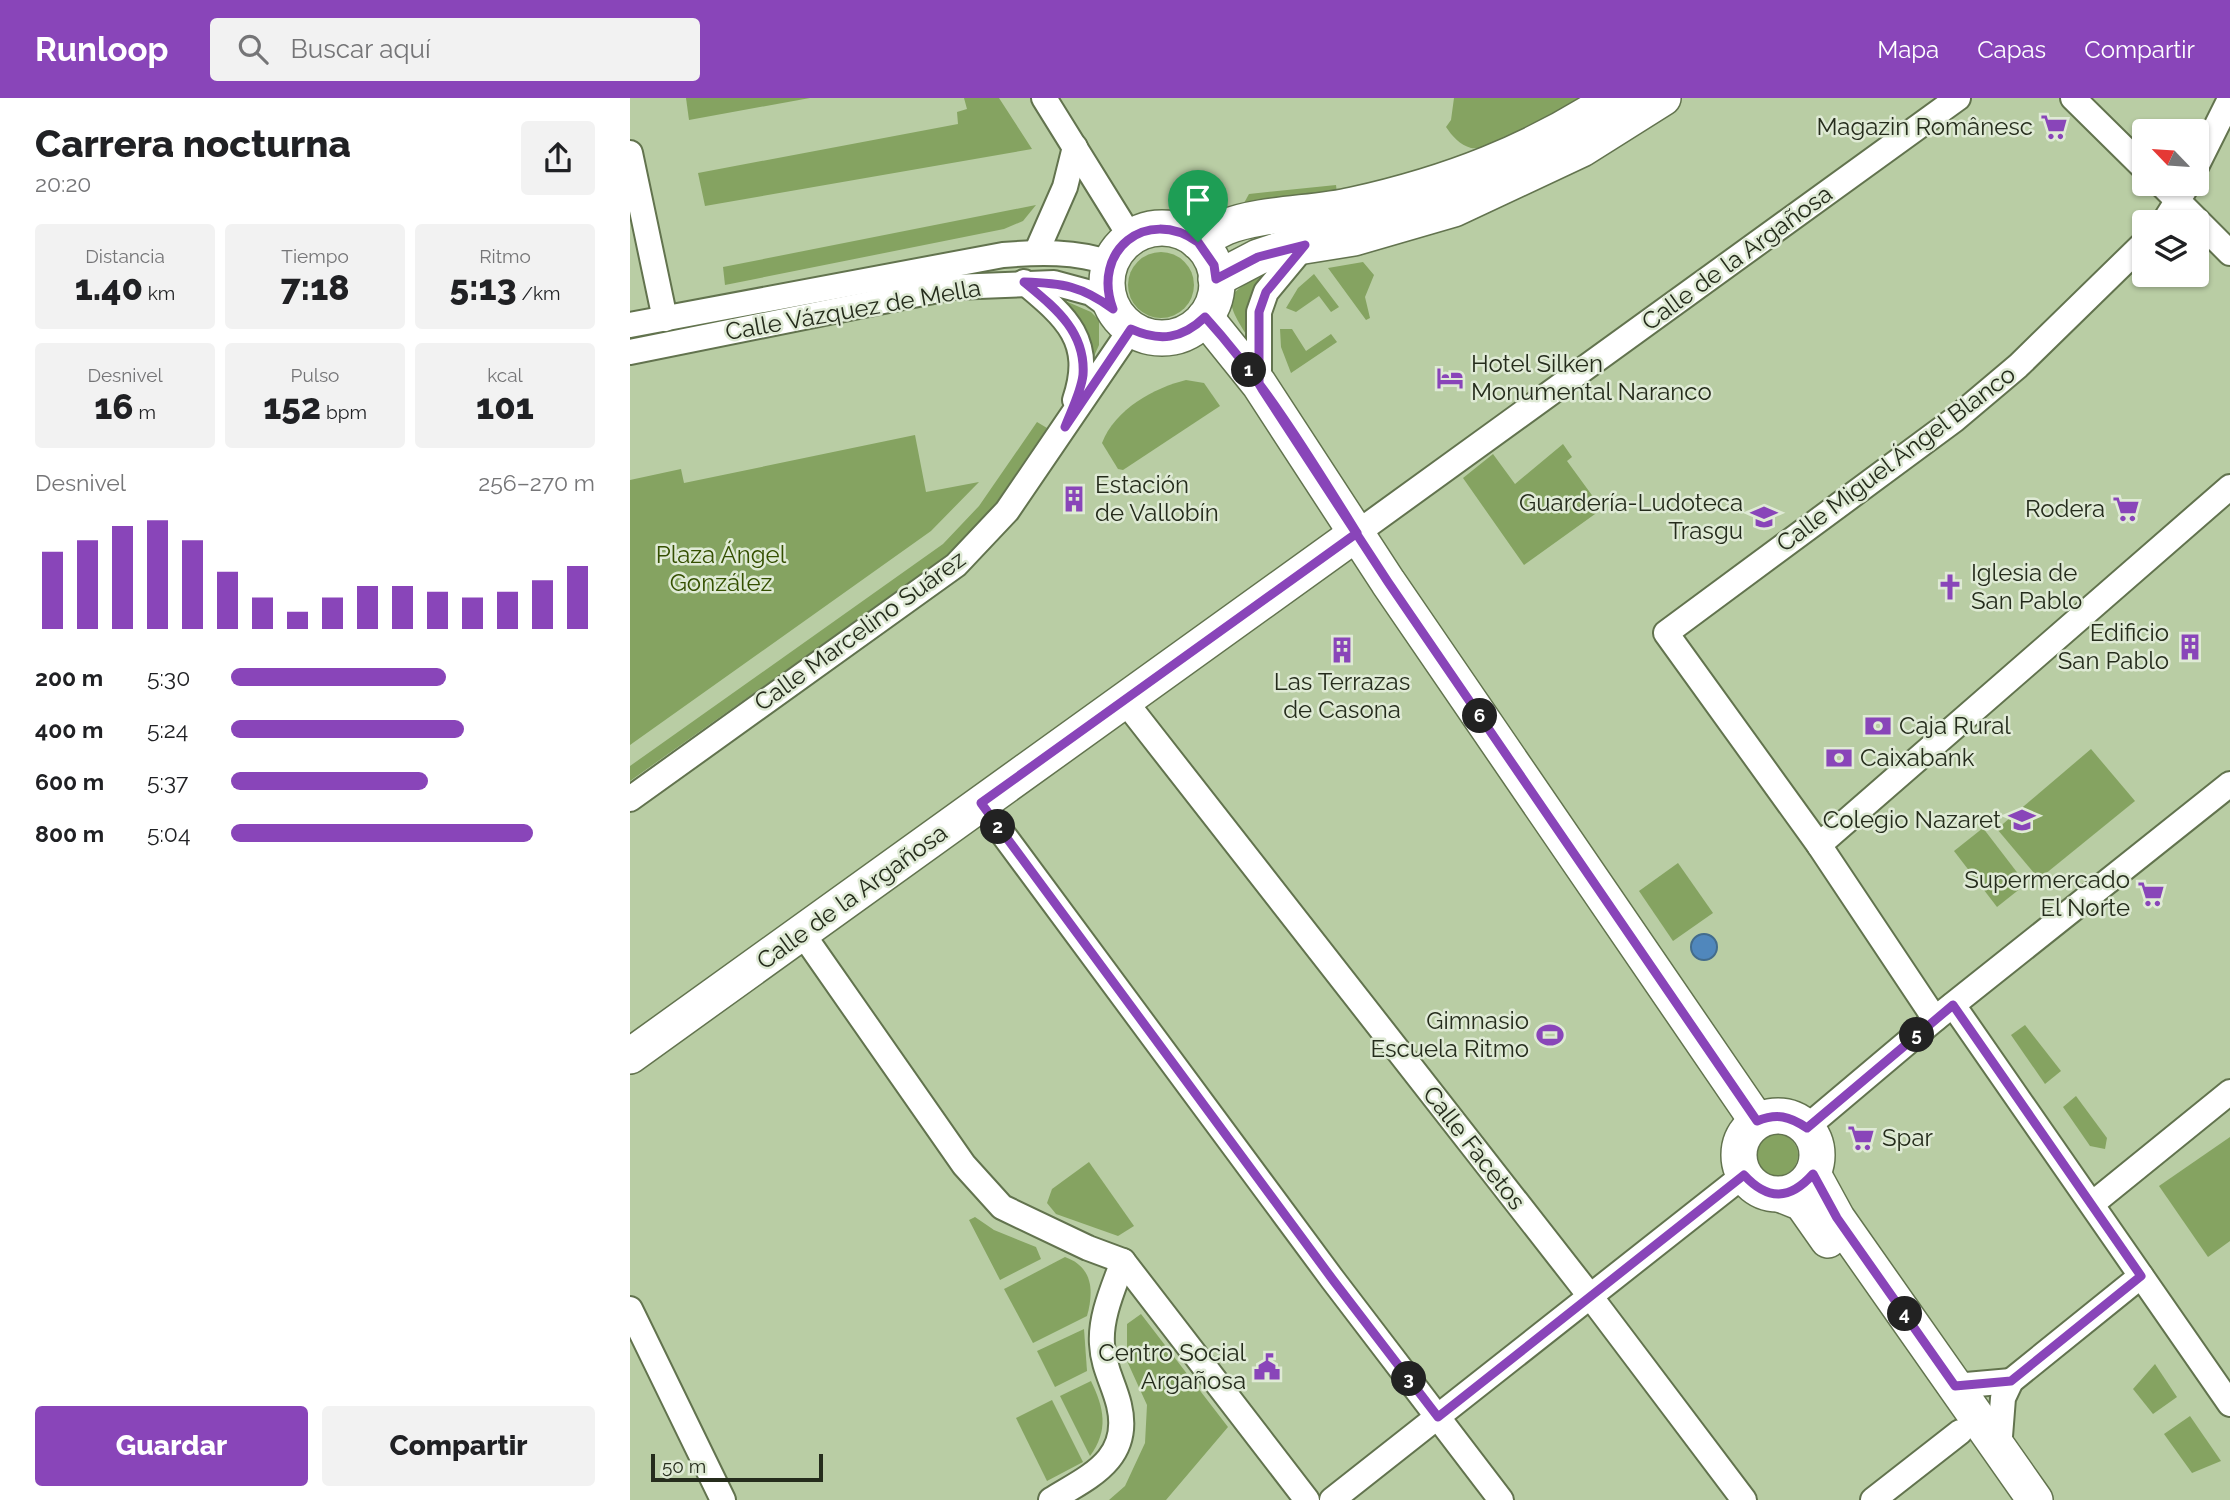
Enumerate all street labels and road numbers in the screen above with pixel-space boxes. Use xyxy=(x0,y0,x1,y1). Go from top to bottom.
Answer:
street label: Calle de la Argañosa xyxy=(1636,179,1838,336)
street label: Calle Vázquez de Mella xyxy=(723,273,983,346)
street label: Calle Miguel Ángel Blanco xyxy=(1771,359,2021,558)
street label: Calle Marcelino Suárez xyxy=(749,544,971,717)
street label: Calle de la Argañosa xyxy=(751,818,953,975)
street label: Calle Facetos xyxy=(1417,1080,1532,1215)

